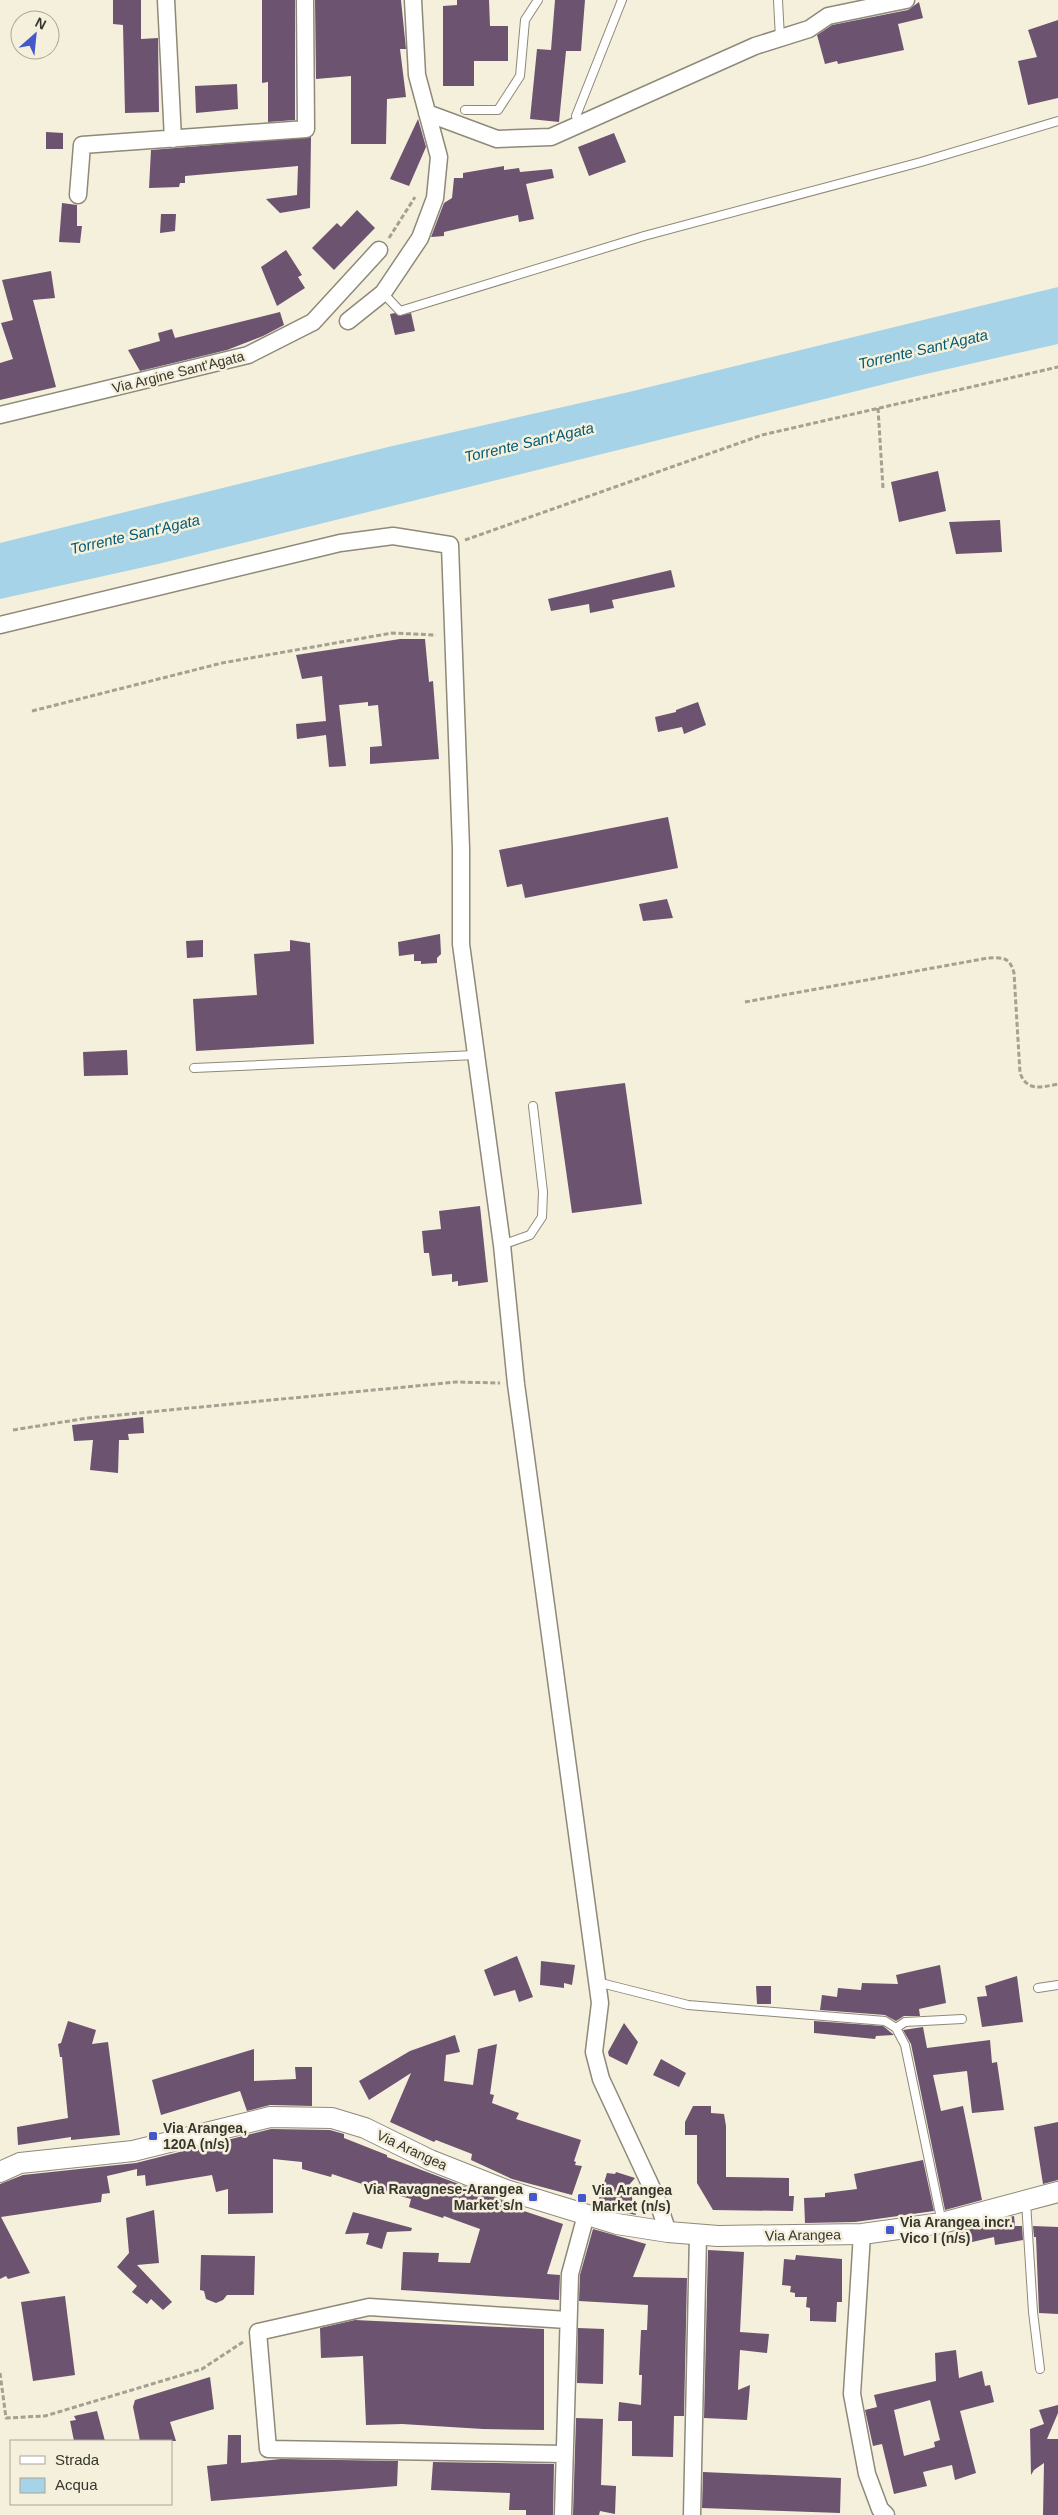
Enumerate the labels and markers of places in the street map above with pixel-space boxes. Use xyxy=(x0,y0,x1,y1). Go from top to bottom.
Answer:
place label: Via Arangea, 120A (n/s) xyxy=(163,2120,247,2152)
marker: Via Arangea, 120A (n/s) xyxy=(147,2130,159,2142)
place label: Via Ravagnese-Arangea Market s/n xyxy=(364,2181,523,2213)
place label: Via Arangea Market (n/s) xyxy=(592,2182,672,2214)
marker: Via Ravagnese-Arangea Market s/n xyxy=(527,2191,539,2203)
marker: Via Arangea Market (n/s) xyxy=(576,2192,588,2204)
place label: Via Arangea incr. Vico I (n/s) xyxy=(900,2214,1013,2246)
marker: Via Arangea incr. Vico I (n/s) xyxy=(884,2224,896,2236)

